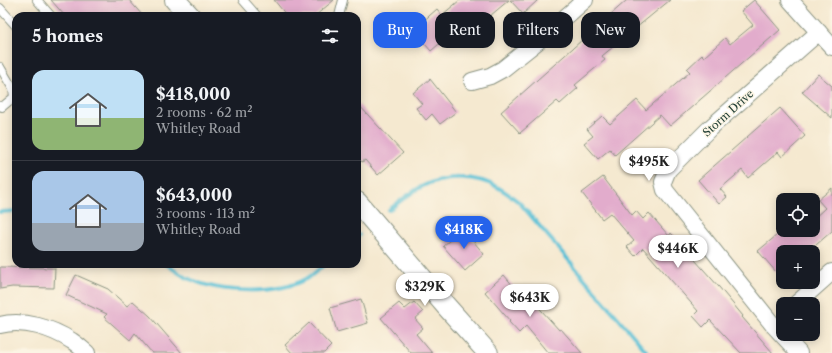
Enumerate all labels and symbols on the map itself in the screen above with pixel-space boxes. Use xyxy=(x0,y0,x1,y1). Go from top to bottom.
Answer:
street label: Storm Drive xyxy=(700,87,756,139)
pin: $495K xyxy=(621,148,677,182)
pin: $418K xyxy=(436,216,492,250)
pin: $446K xyxy=(650,235,706,269)
pin: $329K xyxy=(397,273,453,307)
pin: $643K xyxy=(502,284,558,318)

